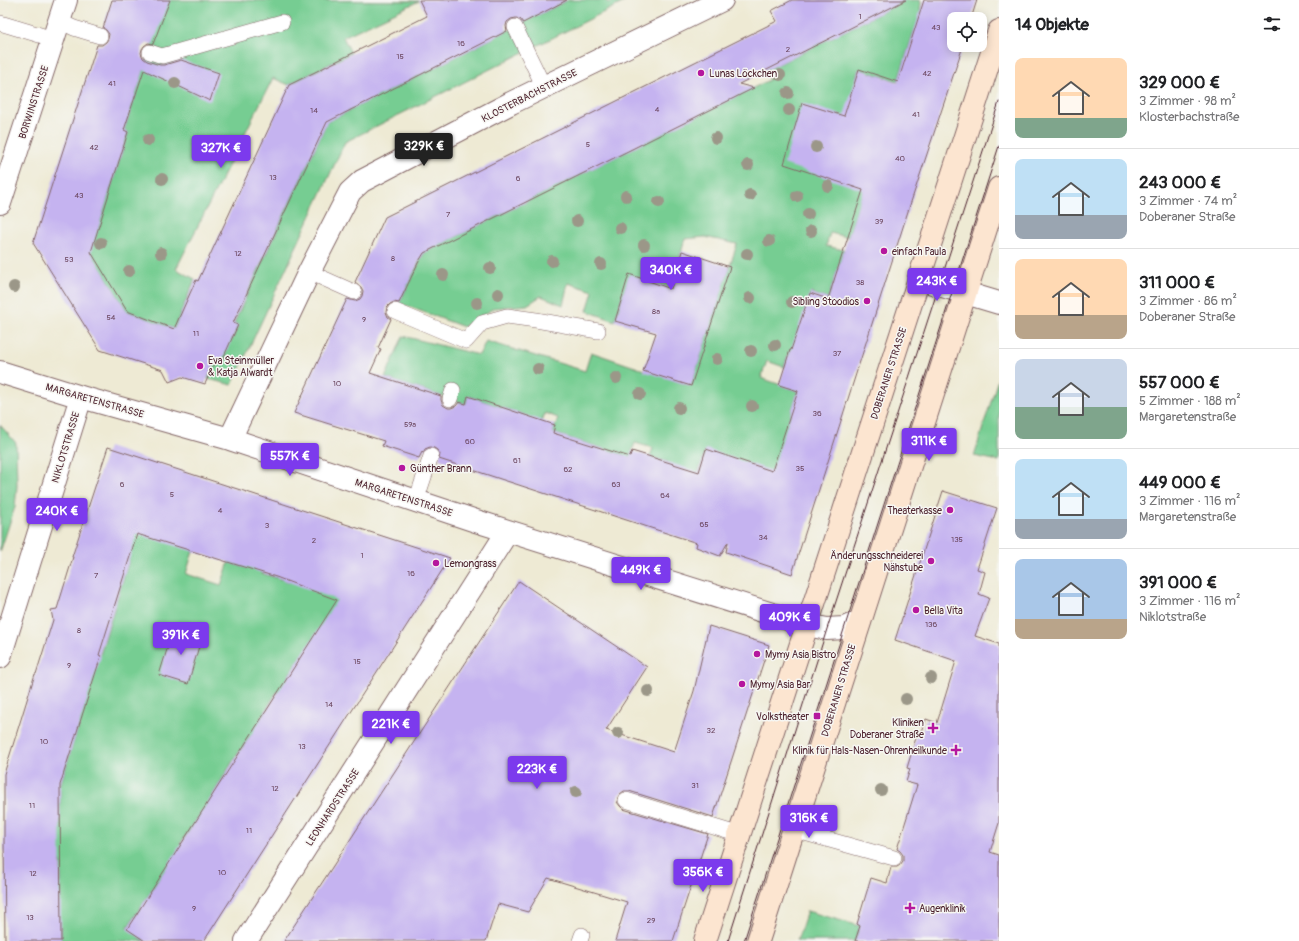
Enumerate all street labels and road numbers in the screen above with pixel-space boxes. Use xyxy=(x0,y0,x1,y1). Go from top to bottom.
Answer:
street label: BORWINSTRASSE xyxy=(16,64,51,141)
street label: KLOSTERBACHSTRASSE xyxy=(480,67,579,125)
street label: DOBERANER STRASSE xyxy=(868,326,910,421)
street label: MARGARETENSTRASSE xyxy=(44,381,145,421)
street label: NIKLOTSTRASSE xyxy=(49,410,82,484)
street label: MARGARETENSTRASSE xyxy=(353,477,454,519)
street label: DOBERANER STRASSE xyxy=(819,643,859,738)
street label: LEONHARDSTRASSE xyxy=(303,767,362,848)

